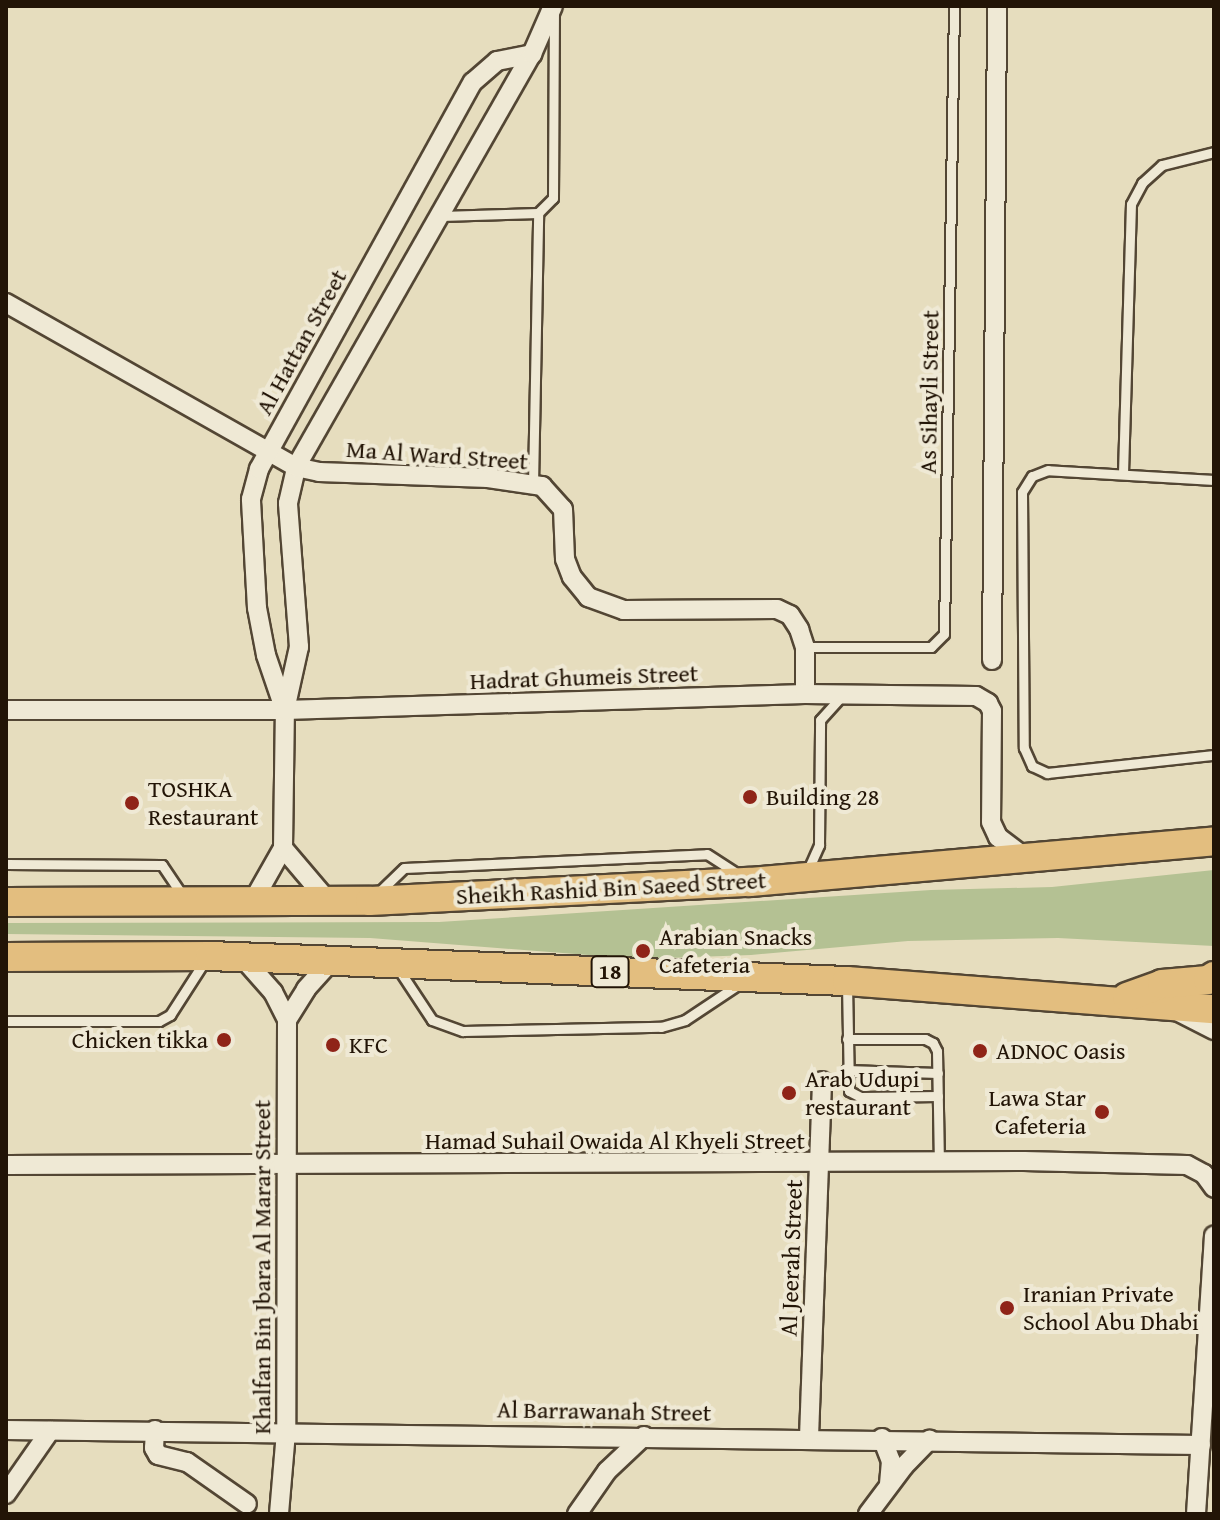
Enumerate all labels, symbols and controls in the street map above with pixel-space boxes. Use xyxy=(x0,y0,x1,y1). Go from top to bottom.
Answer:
street label: Al Hattan Street xyxy=(249,264,353,420)
street label: As Sihayli Street xyxy=(913,310,945,474)
street label: Ma Al Ward Street xyxy=(345,434,529,476)
street label: Hadrat Ghumeis Street xyxy=(469,659,699,695)
place label: TOSHKA Restaurant xyxy=(148,775,258,831)
place label: Building 28 xyxy=(766,783,879,811)
marker: Building 28 xyxy=(741,788,759,806)
marker: TOSHKA Restaurant xyxy=(123,794,141,812)
street label: Sheikh Rashid Bin Saeed Street xyxy=(455,865,767,911)
place label: Arabian Snacks Cafeteria xyxy=(659,923,812,979)
marker: Arabian Snacks Cafeteria xyxy=(634,942,652,960)
road number: 18 xyxy=(590,954,630,990)
place label: Chicken tikka xyxy=(72,1026,208,1054)
marker: Chicken tikka xyxy=(215,1031,233,1049)
place label: KFC xyxy=(349,1031,388,1059)
marker: KFC xyxy=(324,1036,342,1054)
place label: ADNOC Oasis xyxy=(996,1037,1125,1065)
marker: ADNOC Oasis xyxy=(971,1042,989,1060)
place label: Arab Udupi restaurant xyxy=(805,1065,920,1121)
marker: Arab Udupi restaurant xyxy=(780,1084,798,1102)
place label: Lawa Star Cafeteria xyxy=(989,1084,1086,1140)
street label: Khalfan Bin Jbara Al Marar Street xyxy=(248,1100,276,1434)
marker: Lawa Star Cafeteria xyxy=(1093,1103,1111,1121)
street label: Hamad Suhail Owaida Al Khyeli Street xyxy=(425,1127,805,1155)
street label: Al Jeerah Street xyxy=(774,1179,808,1337)
place label: Iranian Private School Abu Dhabi xyxy=(1023,1280,1199,1336)
marker: Iranian Private School Abu Dhabi xyxy=(998,1299,1016,1317)
street label: Al Barrawanah Street xyxy=(497,1395,711,1427)

